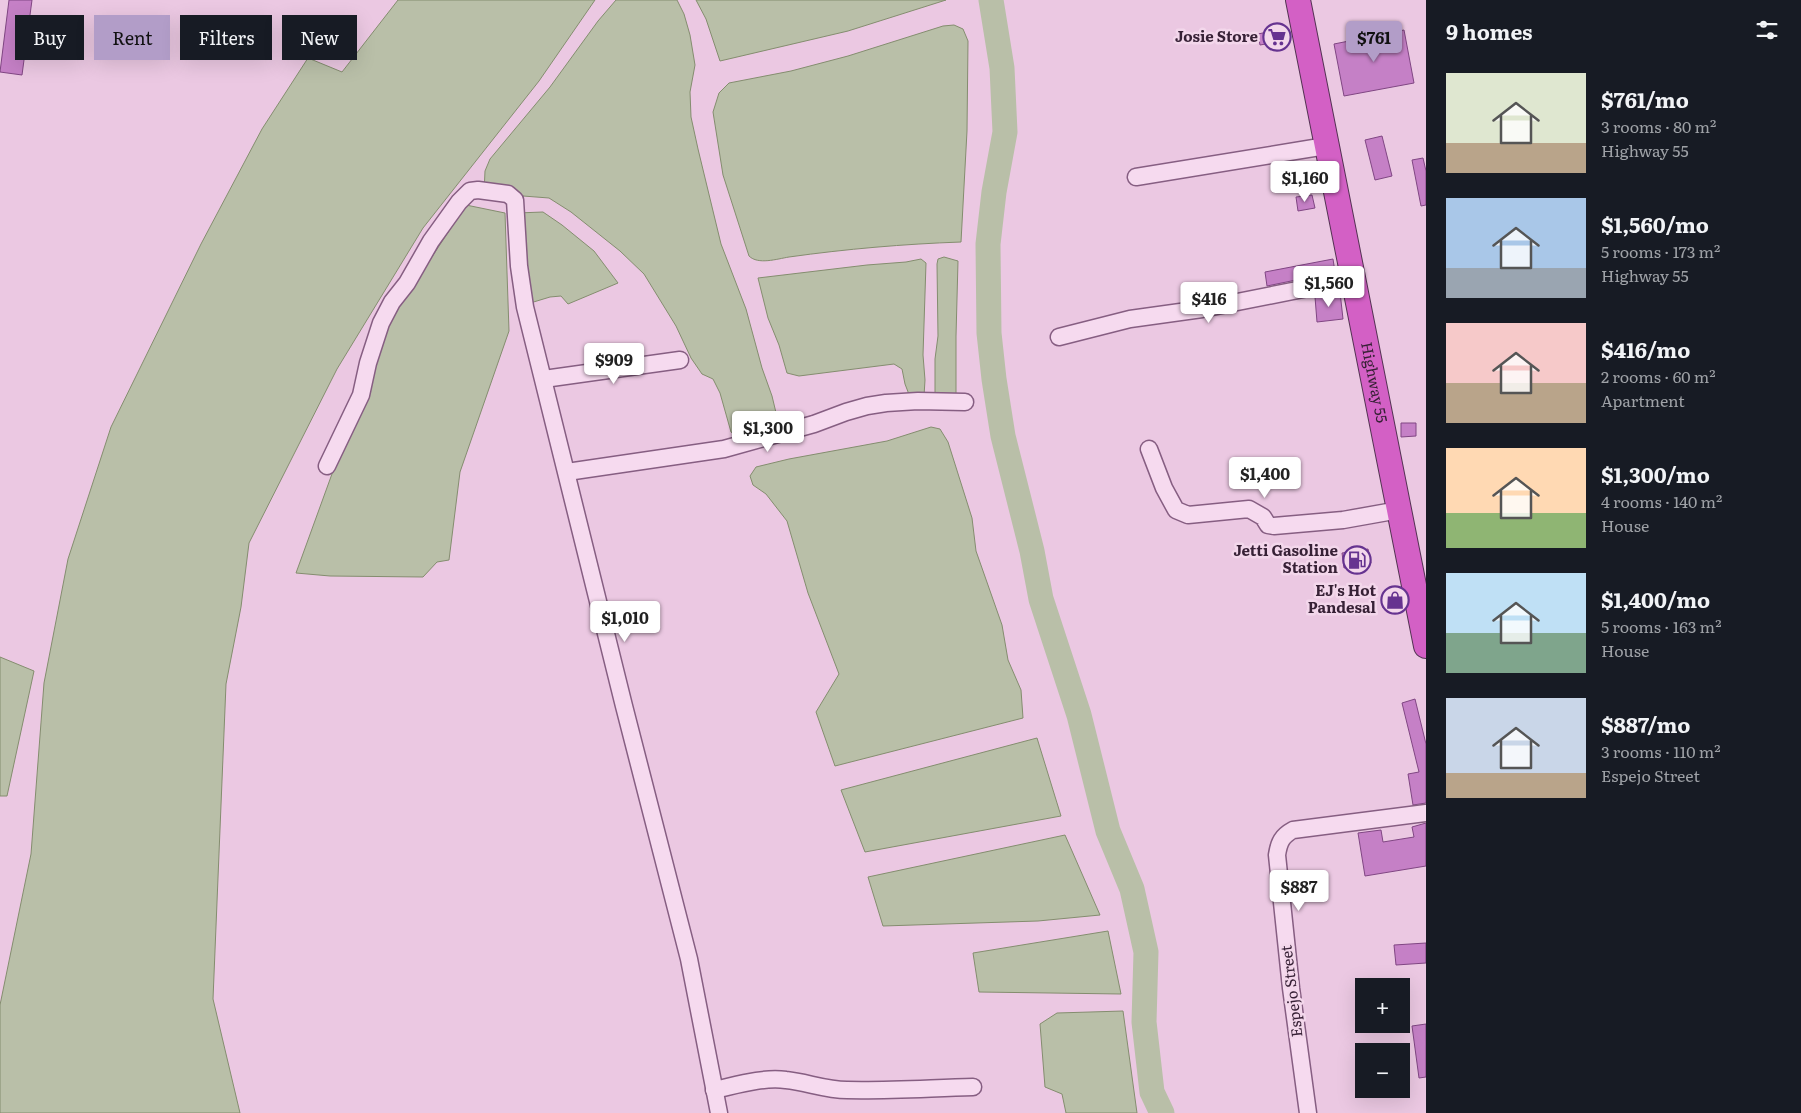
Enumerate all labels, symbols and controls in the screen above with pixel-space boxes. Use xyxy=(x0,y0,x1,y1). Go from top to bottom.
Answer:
chip: Buy xyxy=(15,15,84,60)
chip: Rent xyxy=(94,15,170,60)
chip: Filters xyxy=(180,15,272,60)
chip: New xyxy=(282,15,357,60)
text: 9 homes xyxy=(1446,15,1533,46)
icon: filters xyxy=(1753,16,1781,44)
pin: $761 xyxy=(1344,20,1404,63)
supermarket icon: Josie Store xyxy=(1262,22,1292,52)
place label: Josie Store xyxy=(1175,24,1258,47)
text: $761 xyxy=(1357,25,1391,49)
text: $761/mo xyxy=(1601,83,1689,114)
icon: home xyxy=(1486,93,1546,153)
text: 3 rooms · 80 m² xyxy=(1601,114,1716,138)
text: Highway 55 xyxy=(1601,138,1689,162)
pin: $1,160 xyxy=(1264,160,1346,203)
text: $1,160 xyxy=(1281,165,1329,189)
text: $1,560/mo xyxy=(1601,208,1709,239)
icon: home xyxy=(1486,218,1546,278)
text: 5 rooms · 173 m² xyxy=(1601,239,1720,263)
text: Highway 55 xyxy=(1601,263,1689,287)
pin: $1,560 xyxy=(1288,266,1370,308)
text: $1,560 xyxy=(1304,270,1354,294)
pin: $416 xyxy=(1179,282,1239,324)
text: $416 xyxy=(1191,286,1227,310)
text: $416/mo xyxy=(1601,333,1690,364)
street label: Highway 55 xyxy=(1356,340,1395,425)
pin: $909 xyxy=(584,342,644,385)
icon: home xyxy=(1486,343,1546,403)
text: $909 xyxy=(595,347,633,371)
text: 2 rooms · 60 m² xyxy=(1601,364,1716,388)
text: Apartment xyxy=(1601,388,1685,412)
pin: $1,300 xyxy=(727,410,809,453)
text: $1,300 xyxy=(743,415,793,439)
pin: $1,400 xyxy=(1224,456,1306,499)
text: $1,300/mo xyxy=(1601,458,1710,489)
text: $1,400 xyxy=(1240,461,1290,485)
icon: home xyxy=(1486,468,1546,528)
text: 4 rooms · 140 m² xyxy=(1601,489,1722,513)
text: House xyxy=(1601,513,1649,537)
place label: Jetti Gasoline Station xyxy=(1233,538,1339,578)
fuel station icon: Jetti Gasoline Station xyxy=(1342,545,1372,575)
place label: EJ's Hot Pandesal xyxy=(1308,578,1377,618)
text: $1,400/mo xyxy=(1601,583,1710,614)
shop icon: EJ's Hot Pandesal xyxy=(1380,585,1410,615)
icon: home xyxy=(1486,593,1546,653)
pin: $1,010 xyxy=(584,600,666,643)
text: $1,010 xyxy=(601,605,649,629)
text: 5 rooms · 163 m² xyxy=(1601,614,1722,638)
text: House xyxy=(1601,638,1649,662)
text: $887/mo xyxy=(1601,708,1690,739)
icon: home xyxy=(1486,718,1546,778)
text: 3 rooms · 110 m² xyxy=(1601,739,1721,763)
text: Espejo Street xyxy=(1601,763,1700,787)
pin: $887 xyxy=(1269,870,1329,912)
text: $887 xyxy=(1281,874,1317,898)
street label: Espejo Street xyxy=(1273,944,1308,1039)
map controls xyxy=(1355,978,1410,1098)
button: + xyxy=(1355,978,1410,1033)
button: − xyxy=(1355,1043,1410,1098)

